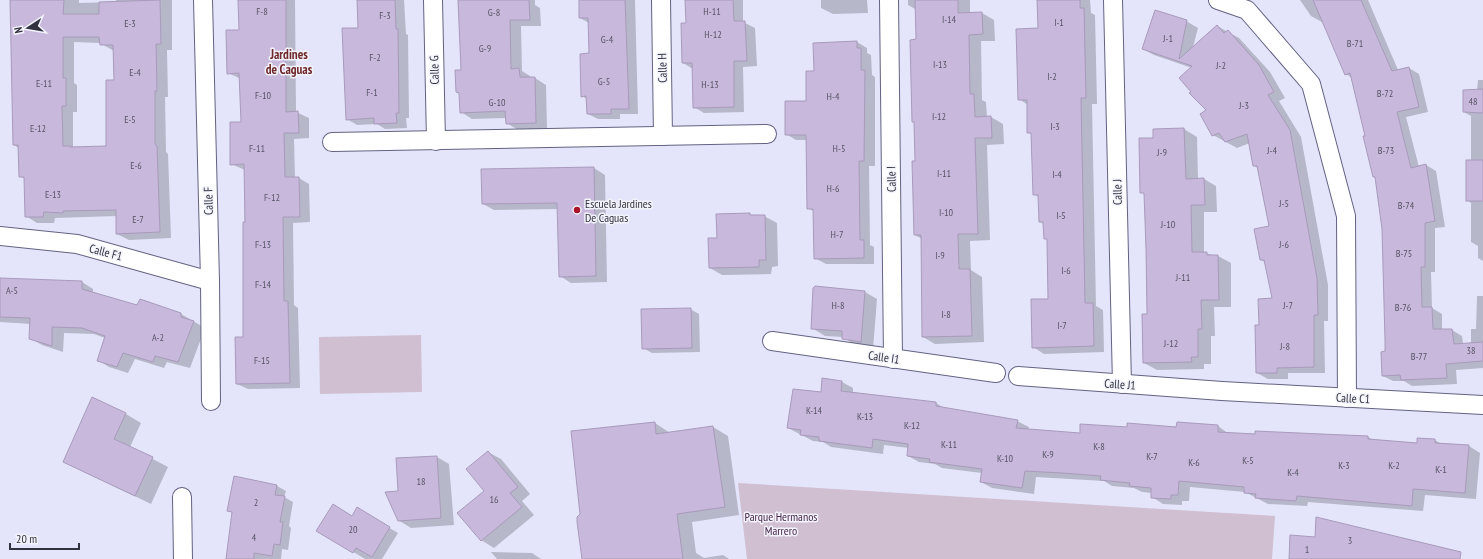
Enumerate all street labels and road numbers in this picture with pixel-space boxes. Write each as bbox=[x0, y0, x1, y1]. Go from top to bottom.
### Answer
street label: Calle H bbox=[654, 53, 670, 83]
street label: Calle G bbox=[426, 55, 442, 85]
street label: Calle I bbox=[883, 166, 899, 192]
street label: Calle J bbox=[1109, 179, 1125, 205]
street label: Calle F bbox=[200, 187, 216, 215]
street label: Calle F1 bbox=[88, 240, 124, 264]
street label: Calle I1 bbox=[867, 347, 901, 367]
street label: Calle J1 bbox=[1104, 375, 1136, 393]
street label: Calle C1 bbox=[1336, 390, 1370, 406]

